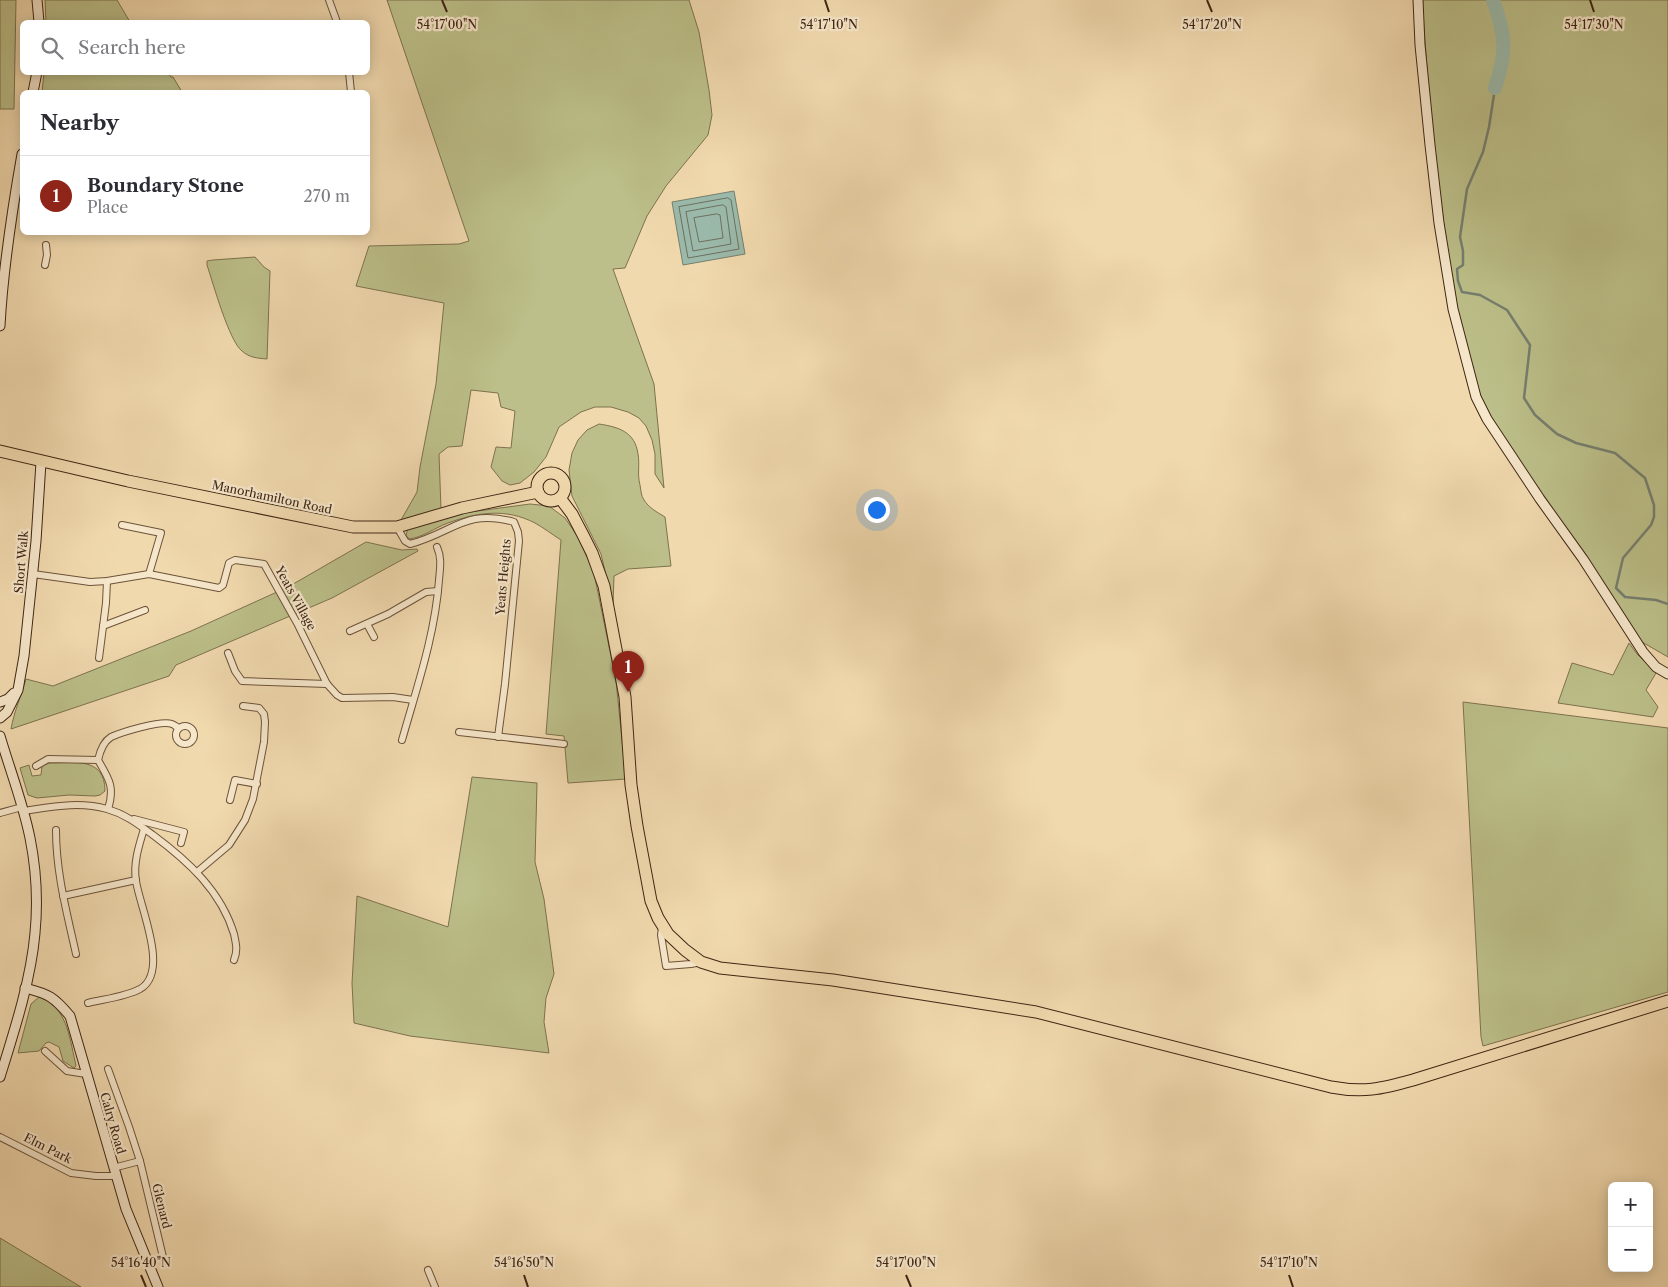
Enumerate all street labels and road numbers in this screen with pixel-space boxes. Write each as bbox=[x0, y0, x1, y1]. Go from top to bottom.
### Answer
street label: Manorhamilton Road bbox=[211, 477, 334, 517]
street label: Short Walk bbox=[11, 529, 31, 594]
street label: Yeats Heights bbox=[492, 538, 514, 617]
street label: Yeats Village bbox=[272, 562, 320, 633]
street label: Calry Road bbox=[97, 1090, 129, 1156]
street label: Elm Park bbox=[21, 1129, 76, 1167]
street label: Glenard bbox=[149, 1182, 175, 1231]

